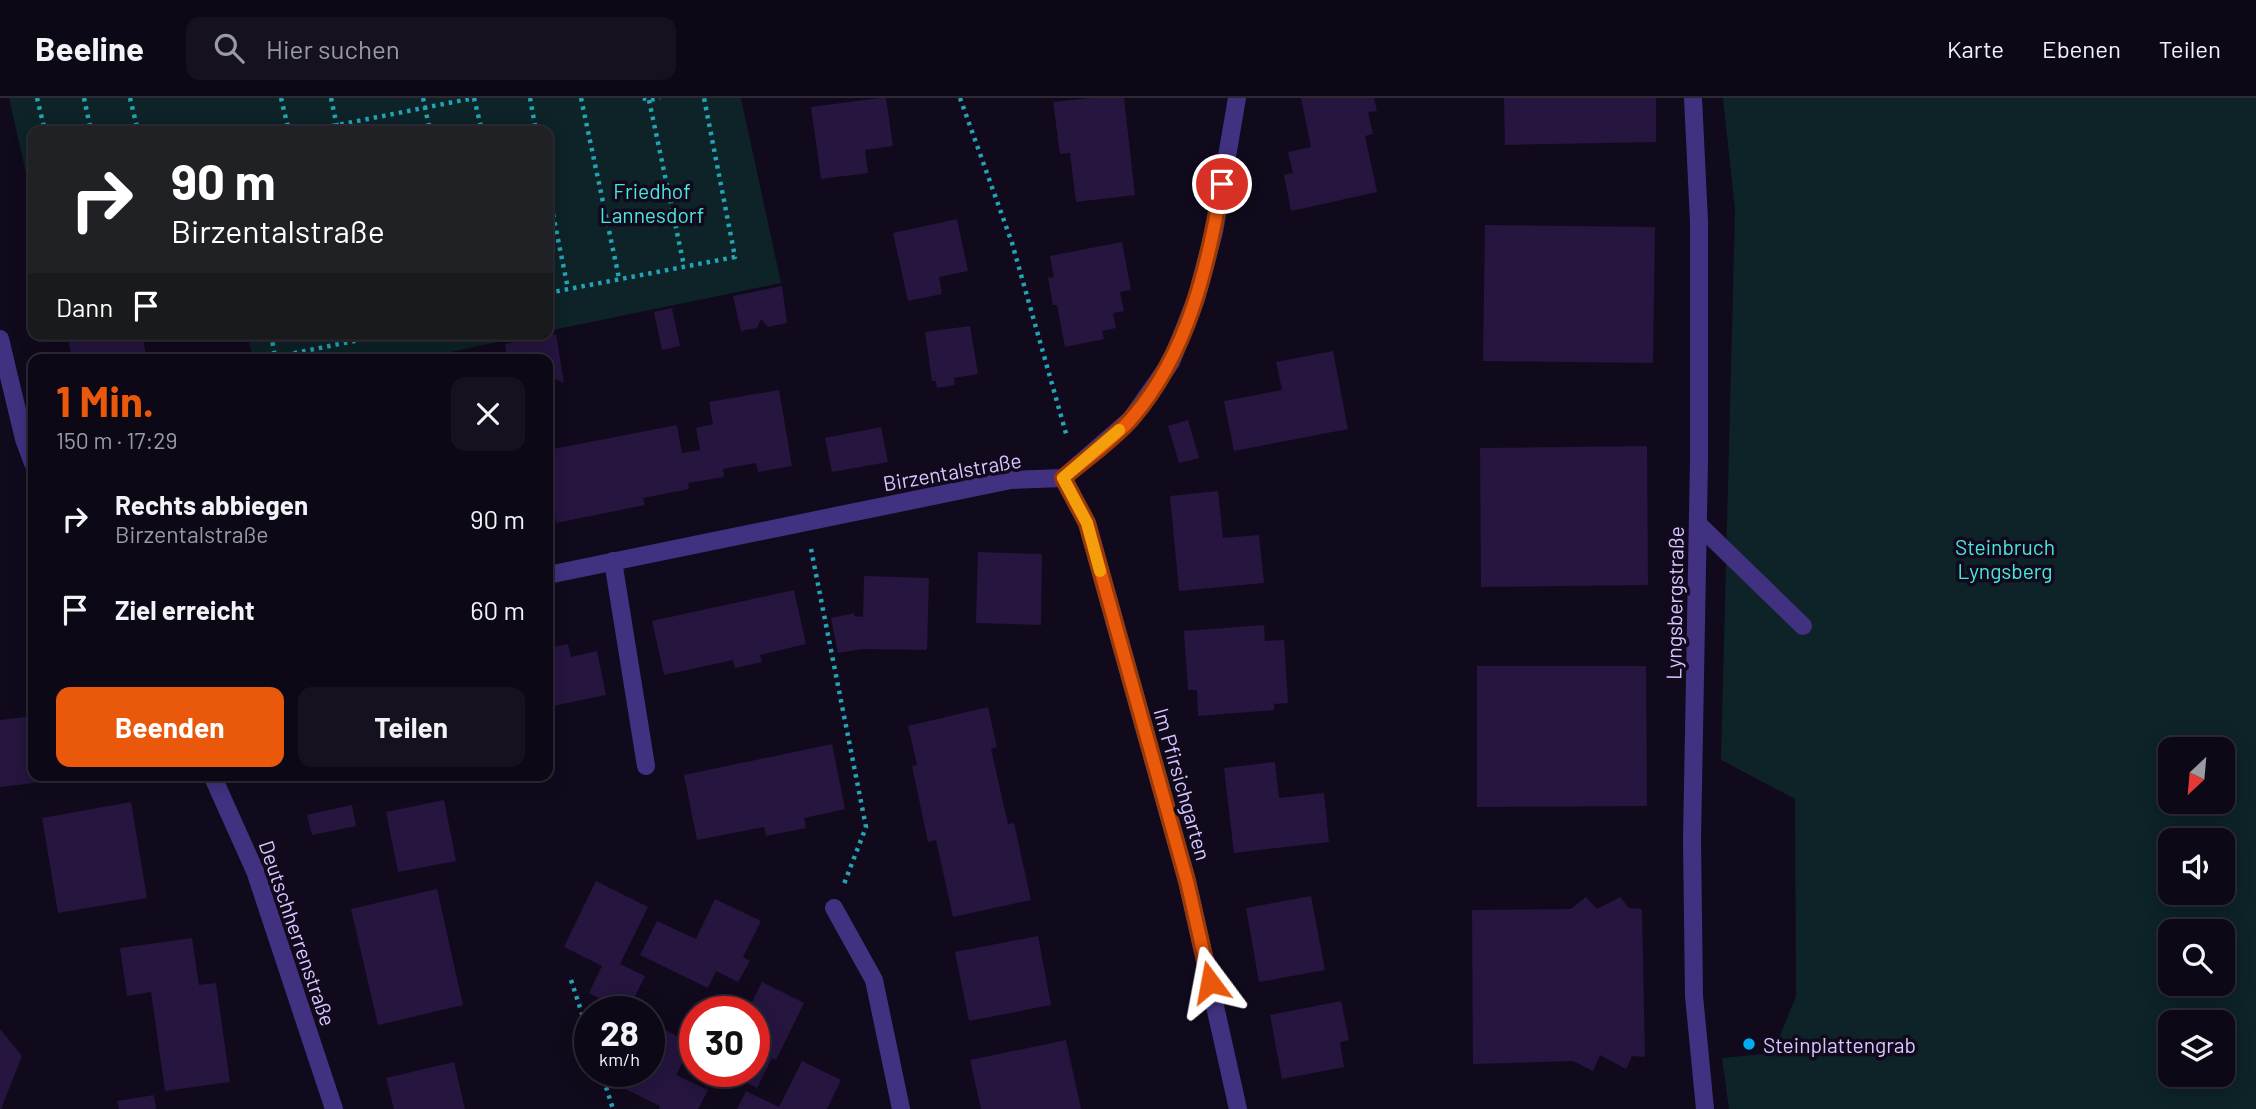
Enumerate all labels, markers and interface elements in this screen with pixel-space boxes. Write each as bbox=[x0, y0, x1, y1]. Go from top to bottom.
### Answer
search box bbox=[186, 17, 676, 80]
text: Beeline bbox=[35, 28, 144, 68]
icon: search bbox=[210, 29, 248, 67]
text: Hier suchen bbox=[266, 33, 400, 64]
text: Karte bbox=[1947, 34, 2004, 63]
text: Ebenen bbox=[2042, 34, 2121, 63]
text: Teilen bbox=[2159, 34, 2221, 63]
text: 90 m bbox=[171, 151, 276, 210]
icon: right bbox=[56, 154, 147, 245]
pin bbox=[1192, 154, 1252, 214]
icon: arrive bbox=[1203, 165, 1241, 203]
park label: Friedhof Lannesdorf bbox=[600, 178, 704, 227]
text: Birzentalstraße bbox=[171, 211, 385, 249]
icon: arrive bbox=[127, 287, 165, 325]
text: Dann bbox=[56, 291, 113, 322]
text: 1 Min. bbox=[56, 375, 154, 425]
button: close bbox=[451, 377, 525, 451]
text: 150 m · 17:29 bbox=[56, 426, 178, 454]
street label: Birzentalstraße bbox=[881, 447, 1023, 495]
text: Rechts abbiegen bbox=[115, 489, 308, 520]
icon: right bbox=[56, 500, 94, 538]
text: 90 m bbox=[470, 503, 525, 534]
text: Birzentalstraße bbox=[115, 520, 269, 548]
street label: Lyngsbergstraße bbox=[1660, 526, 1688, 680]
park label: Steinbruch Lyngsberg bbox=[1955, 534, 2055, 583]
icon: arrive bbox=[56, 591, 94, 629]
text: Ziel erreicht bbox=[115, 594, 255, 625]
text: 60 m bbox=[470, 594, 525, 625]
button: Beenden bbox=[56, 687, 284, 767]
button: Teilen bbox=[298, 687, 525, 767]
street label: Im Pfirsichgarten bbox=[1149, 705, 1217, 863]
north arrow bbox=[2158, 737, 2235, 814]
map controls bbox=[2158, 737, 2235, 1087]
button: sound bbox=[2158, 828, 2235, 905]
street label: Deutschherrenstraße bbox=[255, 837, 341, 1029]
button: search bbox=[2158, 919, 2235, 996]
position arrow bbox=[1173, 945, 1247, 1019]
speed limit sign: 30 bbox=[679, 996, 770, 1087]
button: layers bbox=[2158, 1010, 2235, 1087]
text: 28 bbox=[600, 1011, 639, 1053]
place label: Steinplattengrab bbox=[1763, 1032, 1916, 1057]
marker: Steinplattengrab bbox=[1741, 1036, 1757, 1052]
text: km/h bbox=[599, 1048, 640, 1070]

